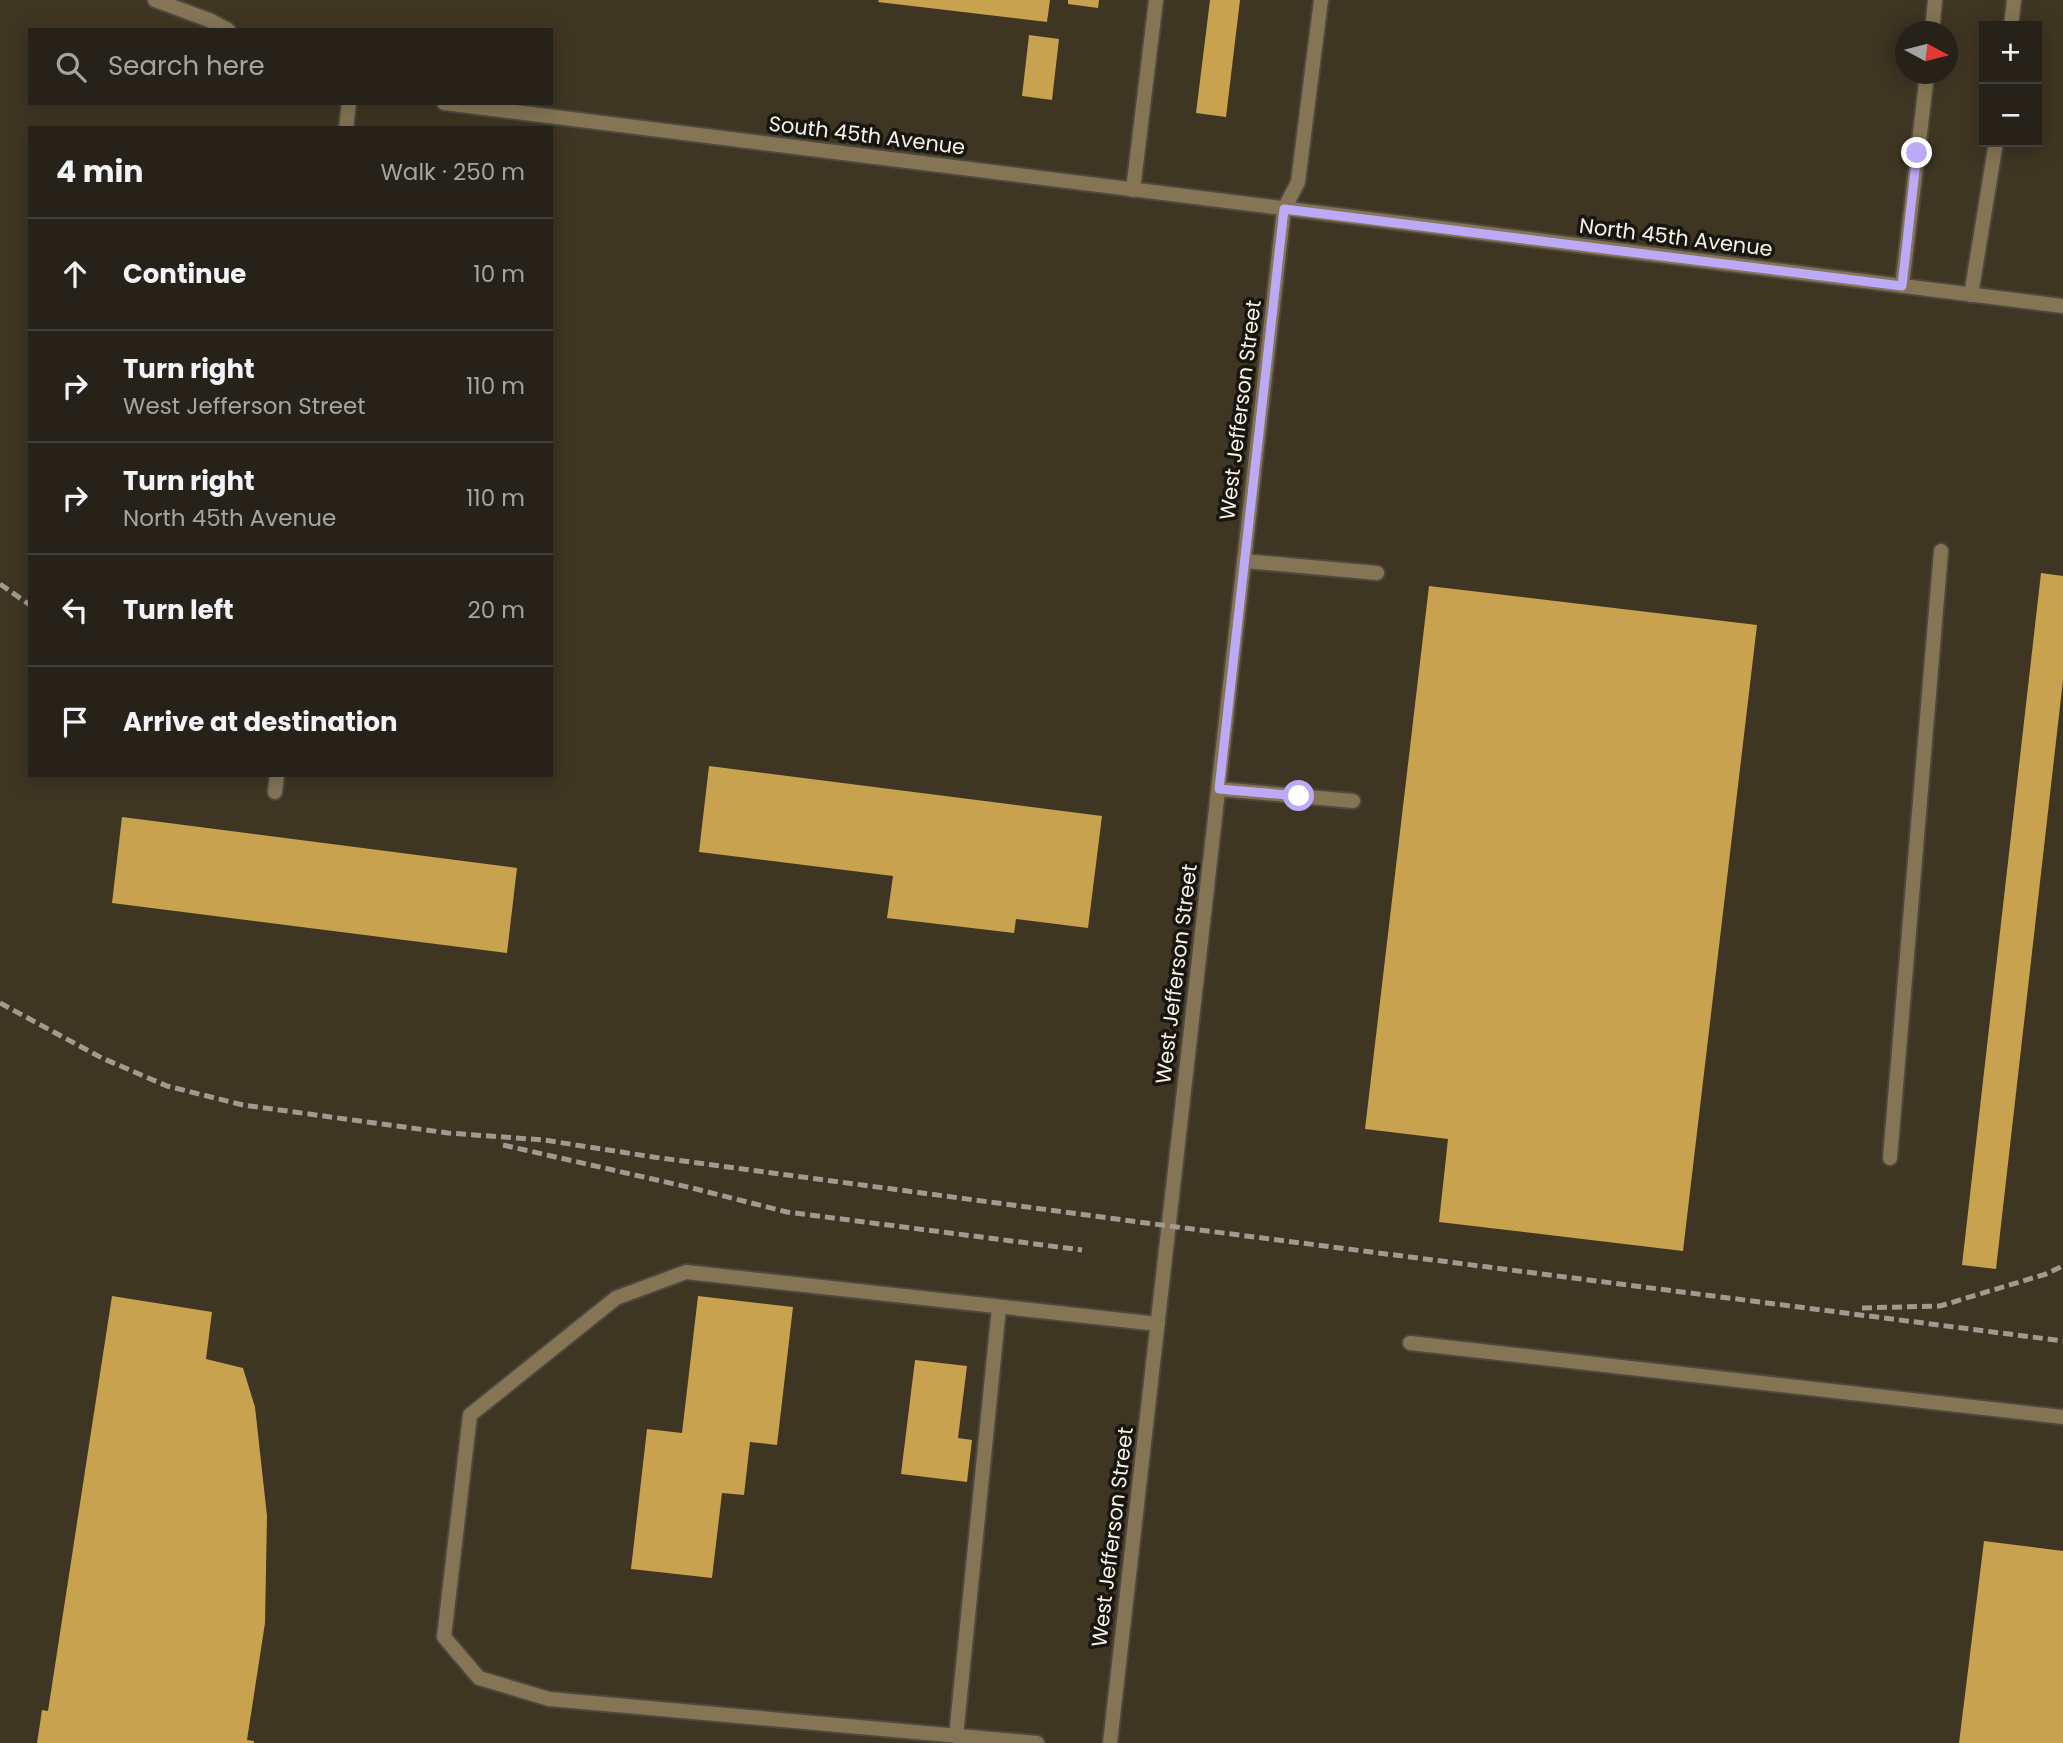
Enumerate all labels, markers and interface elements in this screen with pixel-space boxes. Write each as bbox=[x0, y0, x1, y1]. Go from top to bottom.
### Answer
north arrow bbox=[1895, 21, 1958, 84]
map controls bbox=[1979, 21, 2042, 147]
button: + bbox=[1979, 21, 2042, 84]
search box bbox=[28, 28, 553, 105]
icon: search bbox=[52, 48, 90, 86]
text: Search here bbox=[108, 48, 265, 84]
button: − bbox=[1979, 84, 2042, 147]
street label: South 45th Avenue bbox=[767, 109, 967, 161]
route end bbox=[1901, 137, 1932, 168]
text: 4 min bbox=[56, 150, 144, 193]
text: Walk · 250 m bbox=[380, 156, 525, 188]
street label: North 45th Avenue bbox=[1578, 211, 1774, 263]
icon: ahead bbox=[56, 255, 94, 293]
text: Continue bbox=[123, 256, 246, 292]
text: 10 m bbox=[473, 258, 525, 290]
street label: West Jefferson Street bbox=[1212, 298, 1268, 522]
text: Turn right bbox=[123, 351, 255, 387]
icon: right bbox=[56, 367, 94, 405]
text: 110 m bbox=[466, 370, 525, 402]
text: West Jefferson Street bbox=[123, 390, 366, 422]
text: Turn right bbox=[123, 463, 255, 499]
icon: right bbox=[56, 479, 94, 517]
text: 110 m bbox=[466, 482, 525, 514]
text: North 45th Avenue bbox=[123, 502, 336, 534]
icon: left bbox=[56, 591, 94, 629]
text: Turn left bbox=[123, 592, 234, 628]
text: 20 m bbox=[467, 594, 525, 626]
icon: arrive bbox=[56, 703, 94, 741]
text: Arrive at destination bbox=[123, 704, 398, 740]
route start bbox=[1283, 780, 1314, 811]
street label: West Jefferson Street bbox=[1148, 862, 1204, 1086]
street label: West Jefferson Street bbox=[1084, 1425, 1140, 1649]

